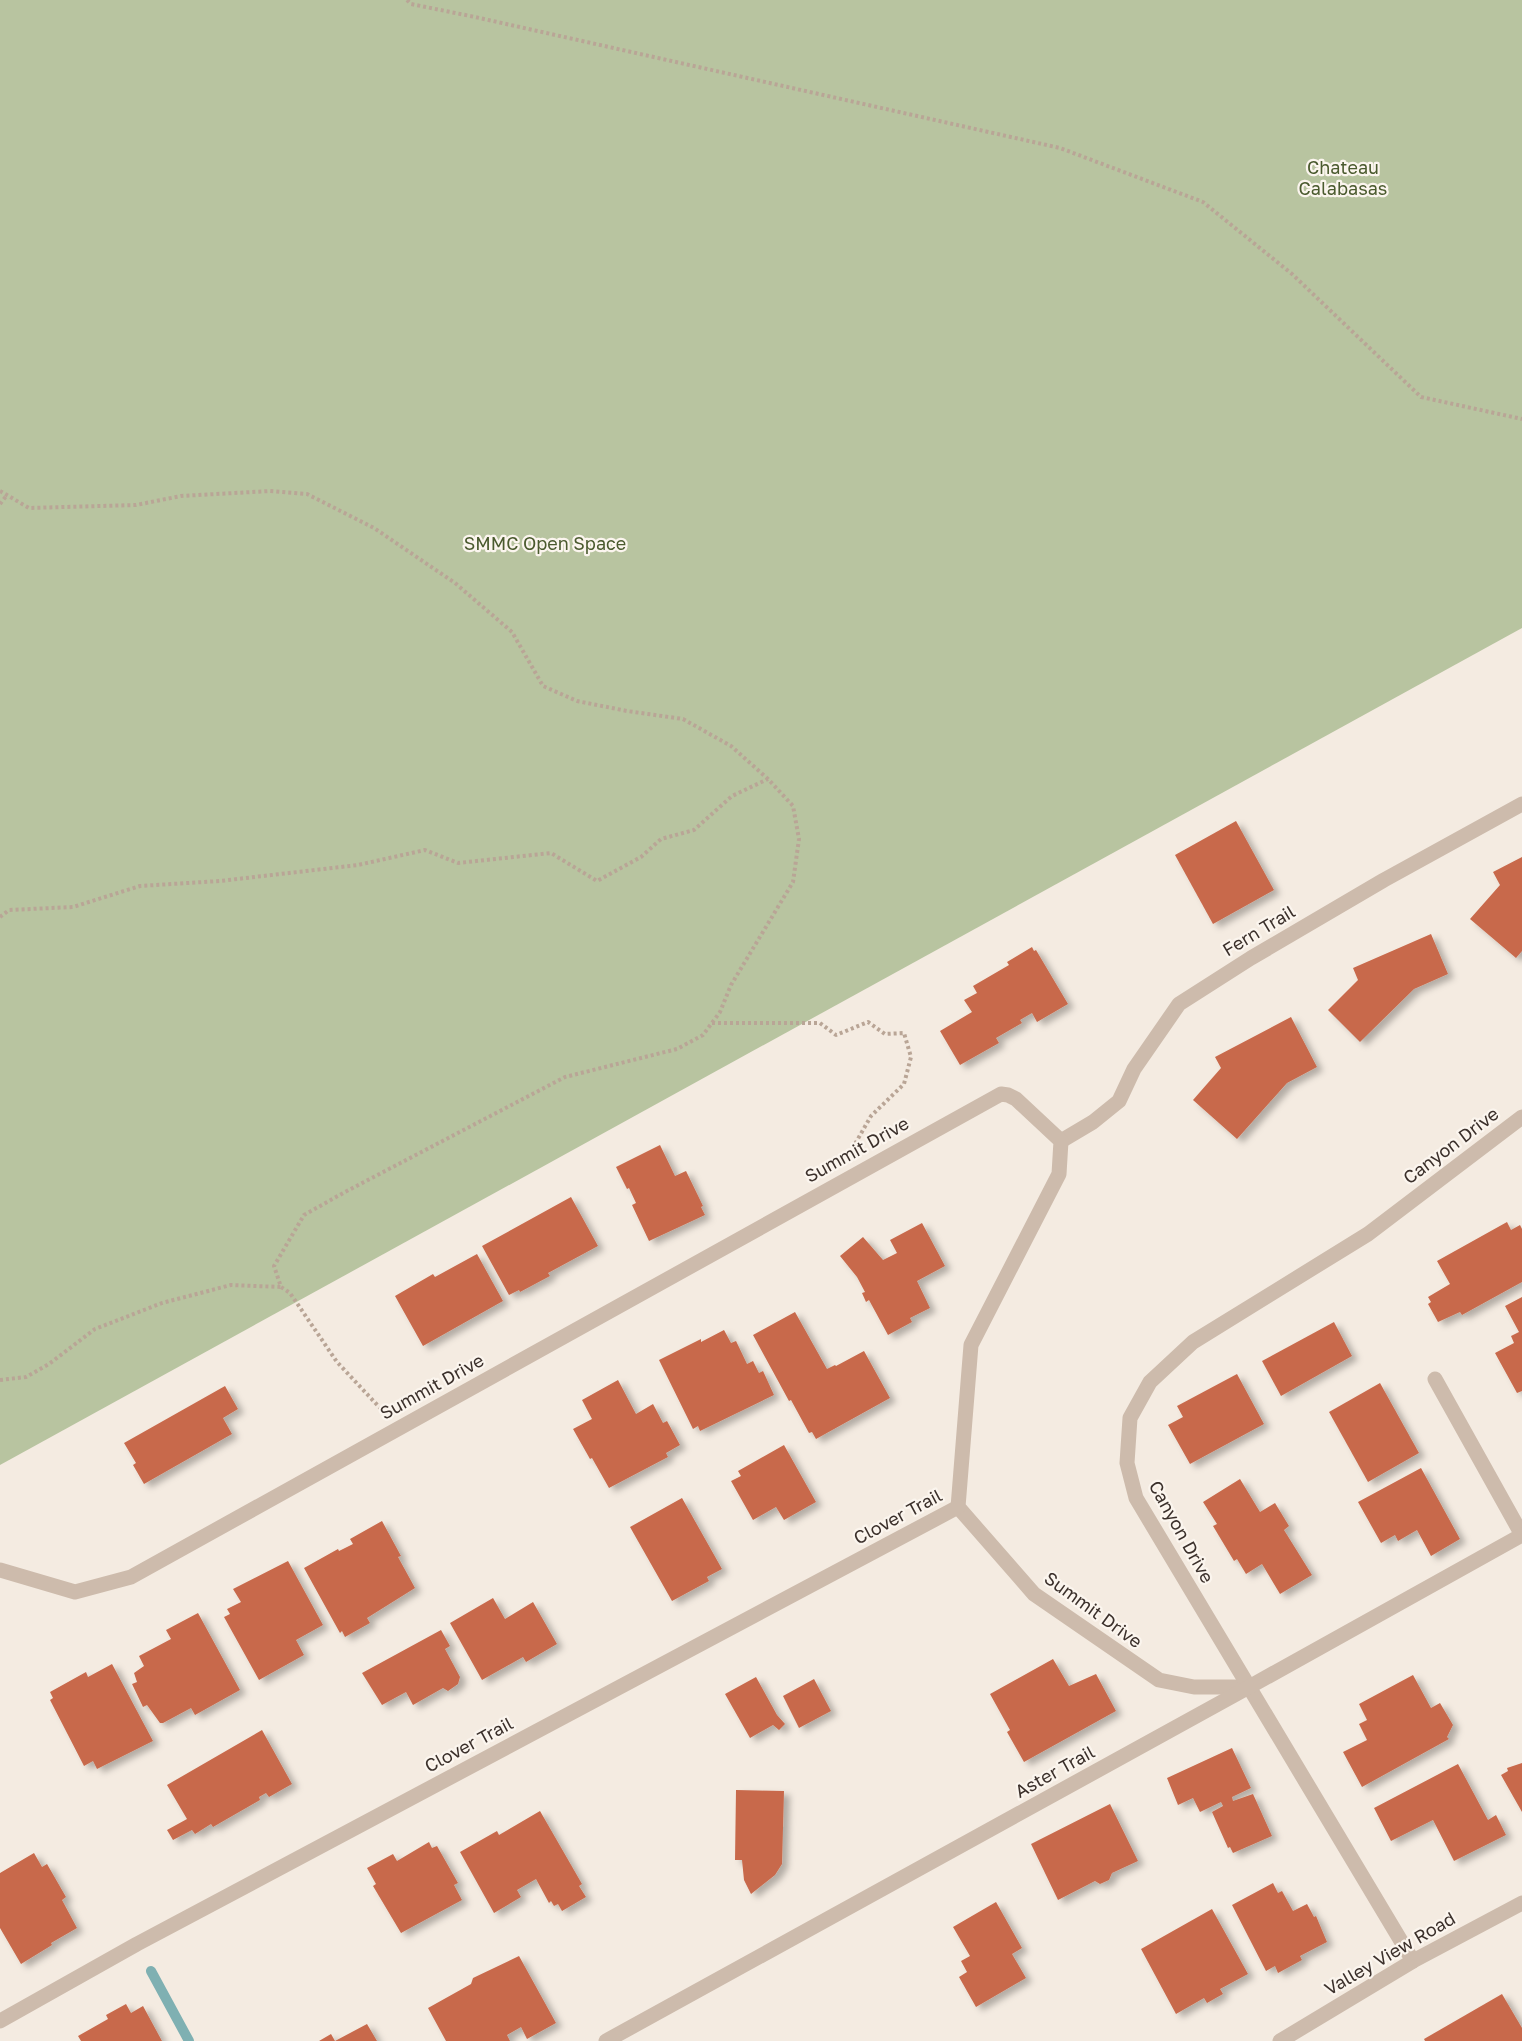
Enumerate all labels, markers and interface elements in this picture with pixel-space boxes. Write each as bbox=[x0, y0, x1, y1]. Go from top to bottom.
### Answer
park label: Chateau Calabasas bbox=[1299, 156, 1387, 199]
park label: SMMC Open Space bbox=[464, 532, 626, 554]
street label: Fern Trail bbox=[1218, 900, 1299, 960]
street label: Canyon Drive bbox=[1398, 1102, 1502, 1188]
street label: Summit Drive bbox=[801, 1112, 912, 1187]
street label: Summit Drive bbox=[376, 1349, 487, 1424]
street label: Canyon Drive bbox=[1145, 1476, 1219, 1587]
street label: Clover Trail bbox=[850, 1484, 946, 1549]
street label: Summit Drive bbox=[1040, 1566, 1147, 1652]
street label: Clover Trail bbox=[421, 1712, 517, 1777]
street label: Aster Trail bbox=[1011, 1740, 1098, 1802]
street label: Valley View Road bbox=[1320, 1907, 1459, 2000]

